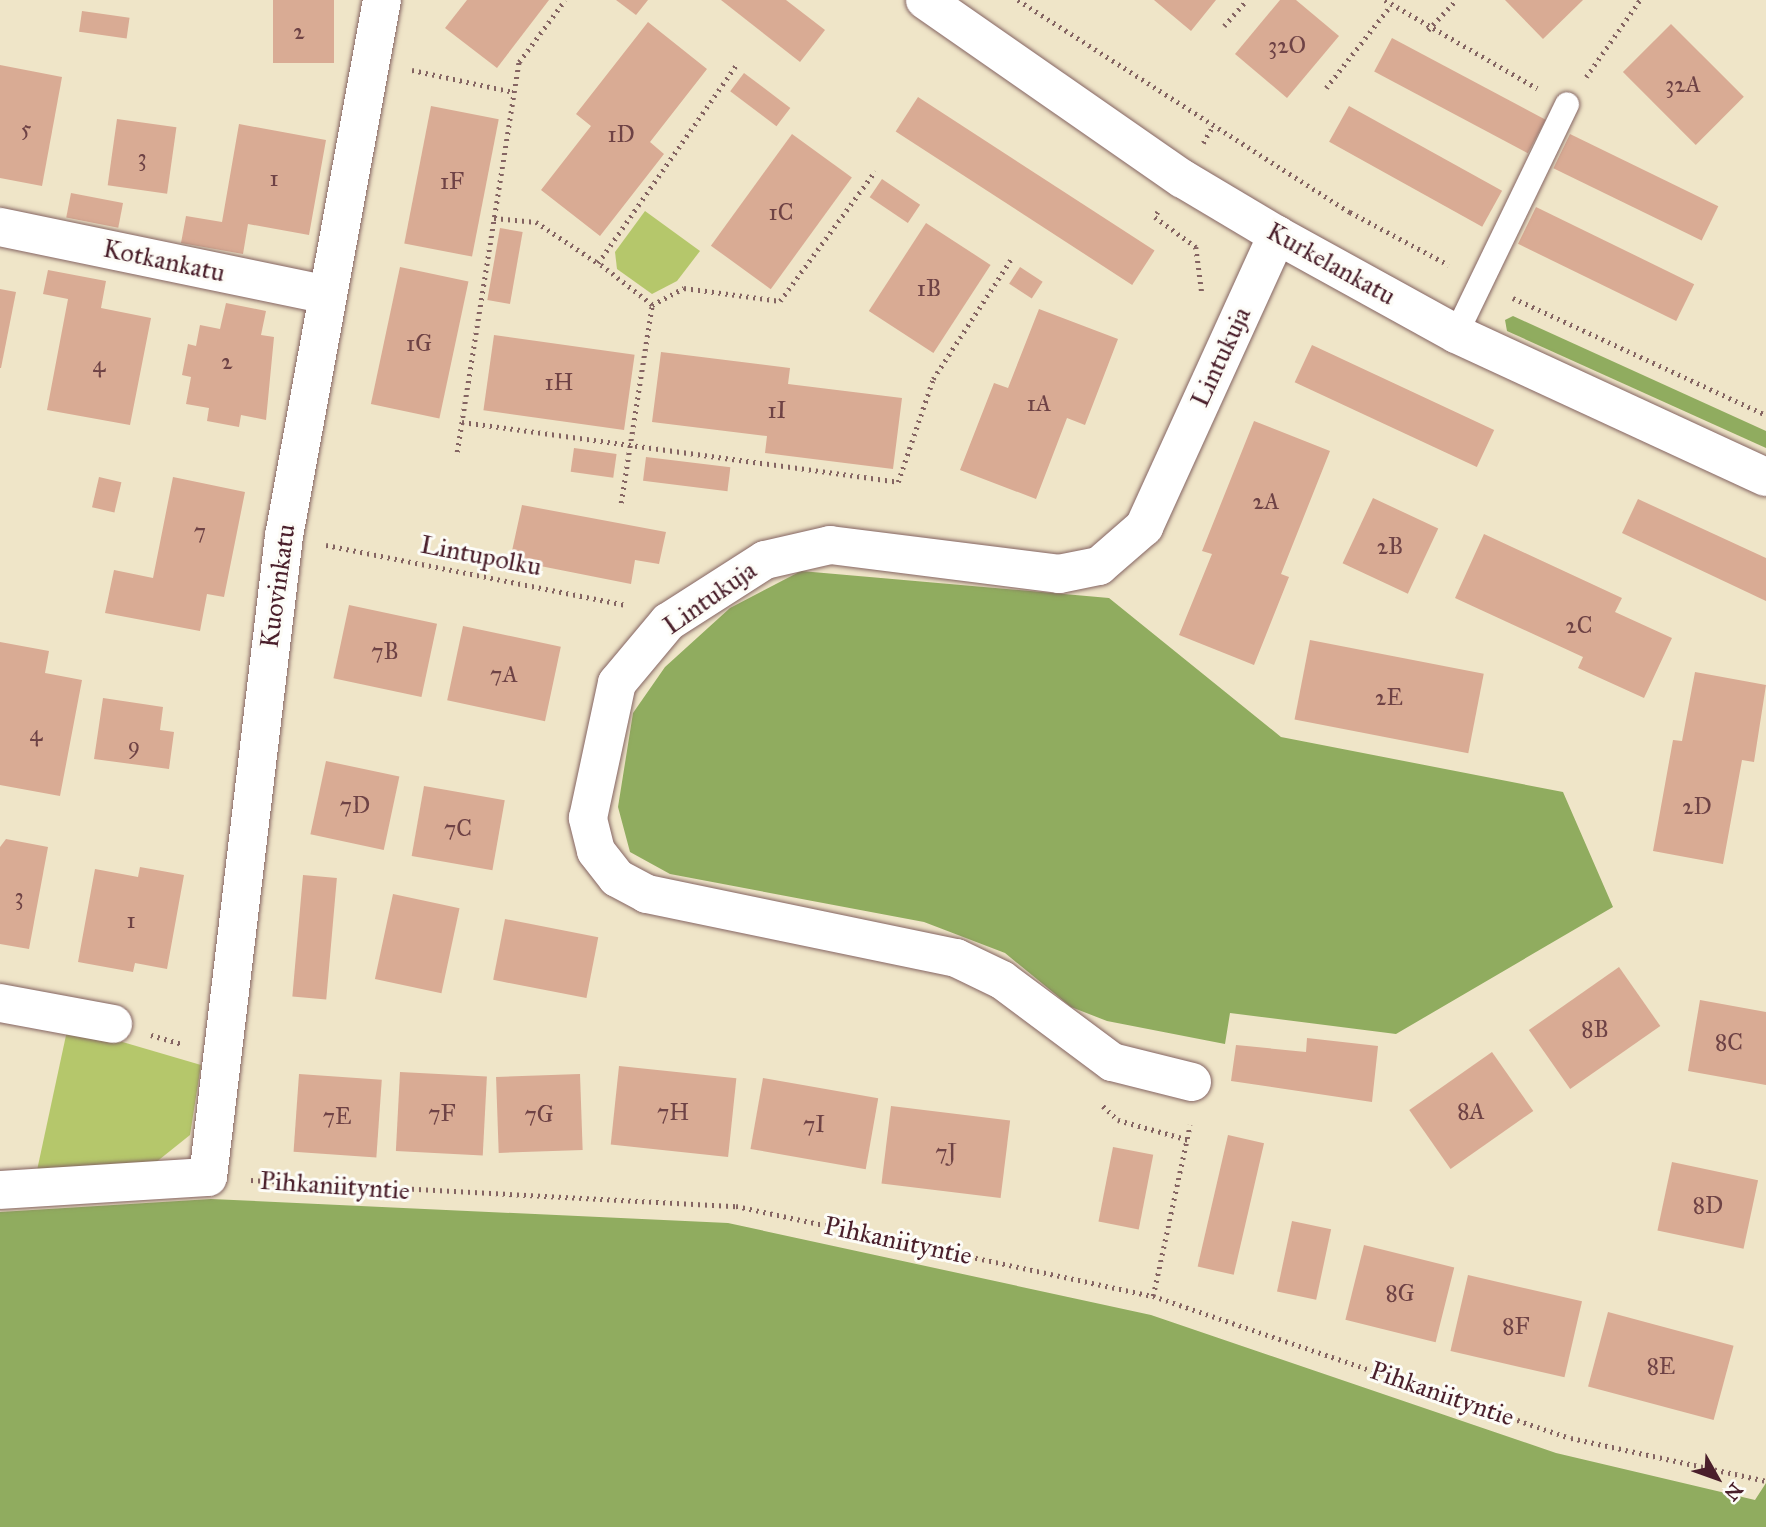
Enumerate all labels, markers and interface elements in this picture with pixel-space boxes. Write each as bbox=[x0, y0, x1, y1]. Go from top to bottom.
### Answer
house number: 2 bbox=[293, 17, 305, 45]
house number: 32O bbox=[1268, 31, 1306, 59]
house number: 32A bbox=[1665, 70, 1701, 98]
house number: 5 bbox=[21, 114, 31, 142]
house number: 1D bbox=[607, 120, 635, 148]
house number: 3 bbox=[137, 143, 147, 171]
house number: 1 bbox=[269, 164, 279, 192]
house number: 1F bbox=[440, 167, 464, 195]
house number: 1C bbox=[769, 198, 793, 226]
street label: Kurkelankatu bbox=[1261, 216, 1401, 312]
street label: Kotkankatu bbox=[100, 233, 228, 289]
house number: 1B bbox=[917, 274, 941, 302]
street label: Lintukuja bbox=[1184, 302, 1258, 412]
house number: 1G bbox=[406, 329, 432, 357]
house number: 2 bbox=[221, 347, 233, 375]
house number: 4 bbox=[93, 350, 105, 378]
house number: 1H bbox=[545, 368, 573, 396]
house number: 1A bbox=[1027, 389, 1051, 417]
house number: 1I bbox=[768, 396, 786, 424]
house number: 2A bbox=[1253, 487, 1279, 515]
house number: 7 bbox=[194, 517, 206, 545]
street label: Kuovinkatu bbox=[254, 522, 302, 650]
street label: Lintupolku bbox=[418, 529, 544, 583]
house number: 2B bbox=[1377, 532, 1403, 560]
street label: Lintukuja bbox=[657, 555, 763, 641]
house number: 2C bbox=[1565, 611, 1593, 639]
house number: 7B bbox=[371, 637, 399, 665]
house number: 7A bbox=[490, 660, 518, 688]
house number: 2E bbox=[1375, 683, 1403, 711]
house number: 4 bbox=[30, 719, 42, 747]
house number: 9 bbox=[128, 731, 140, 759]
house number: 7D bbox=[340, 791, 370, 819]
house number: 2D bbox=[1682, 792, 1712, 820]
house number: 7C bbox=[444, 814, 472, 842]
house number: 3 bbox=[14, 882, 24, 910]
house number: 1 bbox=[126, 906, 136, 934]
house number: 8B bbox=[1581, 1015, 1609, 1043]
house number: 8C bbox=[1715, 1028, 1743, 1056]
house number: 8A bbox=[1457, 1097, 1485, 1125]
house number: 7H bbox=[657, 1098, 689, 1126]
house number: 7F bbox=[428, 1099, 456, 1127]
house number: 7G bbox=[524, 1100, 554, 1128]
house number: 7E bbox=[323, 1102, 351, 1130]
house number: 7I bbox=[803, 1110, 825, 1138]
house number: 7J bbox=[935, 1138, 957, 1166]
street label: Pihkaniityntie bbox=[259, 1165, 411, 1207]
house number: 8D bbox=[1693, 1191, 1723, 1219]
street label: Pihkaniityntie bbox=[821, 1210, 975, 1272]
house number: 8G bbox=[1385, 1279, 1415, 1307]
house number: 8F bbox=[1502, 1312, 1530, 1340]
house number: 8E bbox=[1647, 1352, 1675, 1380]
street label: Pihkaniityntie bbox=[1366, 1355, 1518, 1433]
north arrow bbox=[1682, 1443, 1752, 1513]
text: N bbox=[1719, 1478, 1747, 1505]

